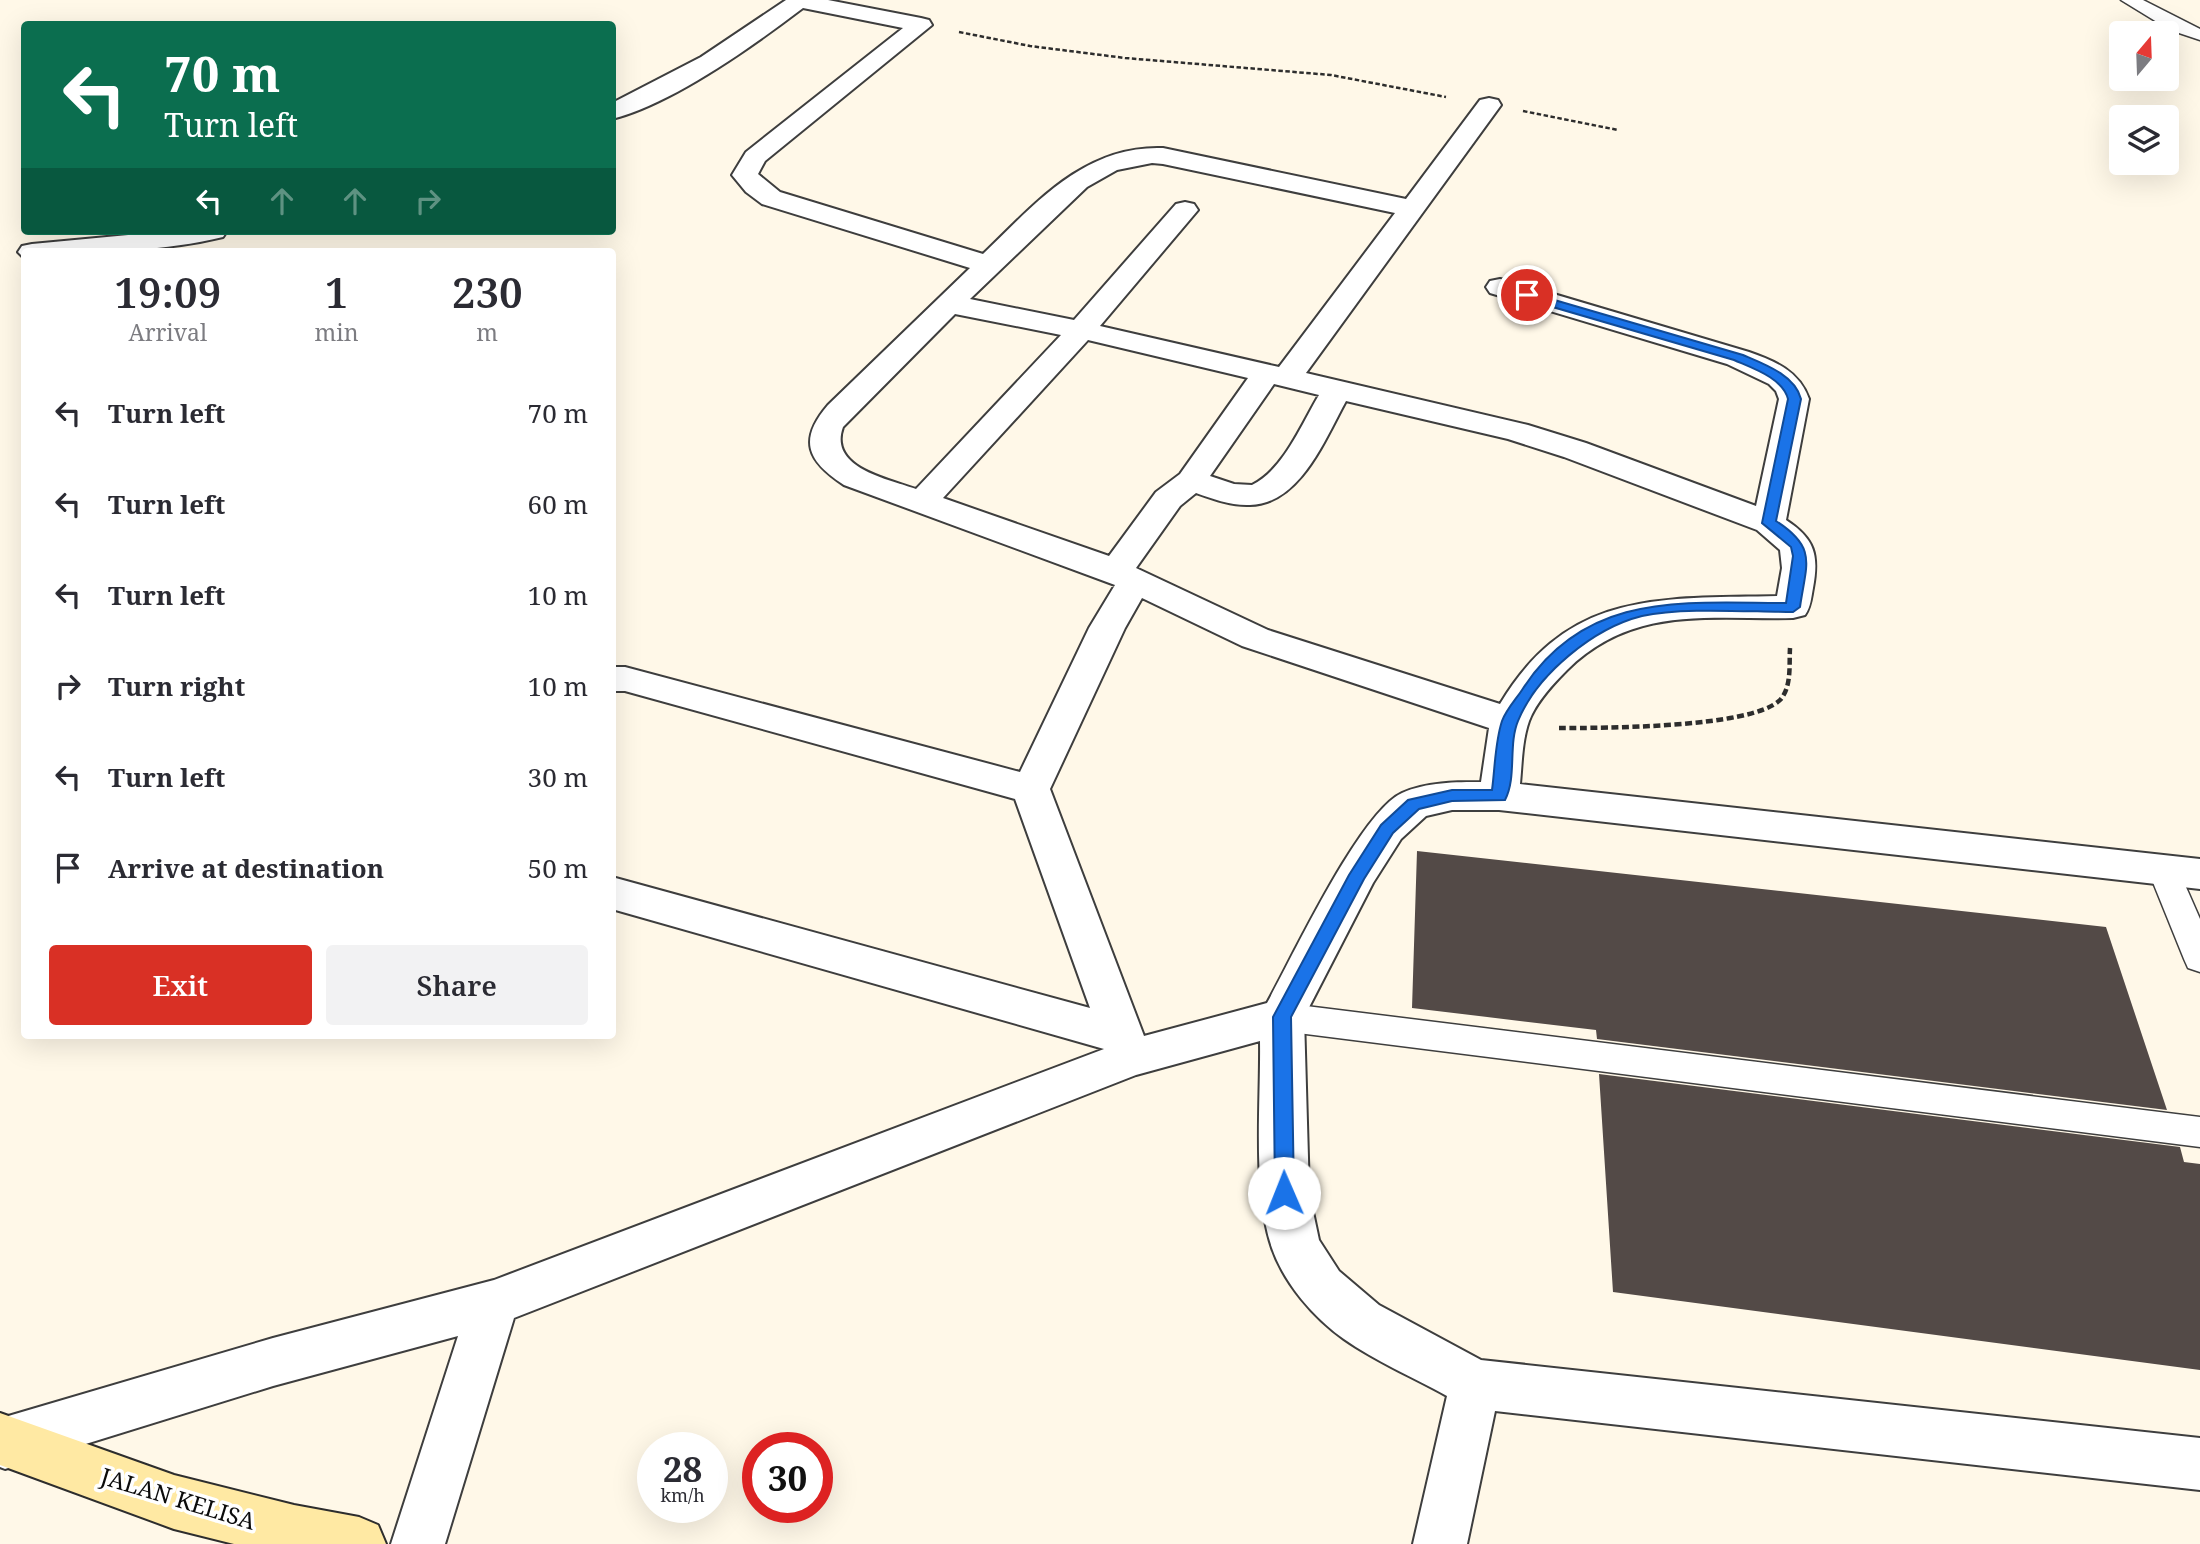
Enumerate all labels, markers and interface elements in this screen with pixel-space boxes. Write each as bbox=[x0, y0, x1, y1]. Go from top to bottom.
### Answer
north arrow bbox=[2109, 21, 2179, 91]
map controls bbox=[2109, 21, 2179, 175]
text: 70 m bbox=[164, 40, 280, 106]
icon: left bbox=[49, 49, 140, 140]
text: Turn left bbox=[164, 103, 298, 146]
button: layers bbox=[2109, 105, 2179, 175]
icon: left bbox=[190, 182, 228, 220]
icon: ahead bbox=[263, 182, 301, 220]
icon: ahead bbox=[336, 182, 374, 220]
icon: right bbox=[409, 182, 447, 220]
text: 19:09 bbox=[114, 263, 221, 320]
text: 1 bbox=[325, 263, 348, 320]
text: 230 bbox=[452, 263, 523, 320]
pin bbox=[1497, 265, 1557, 325]
icon: arrive bbox=[1508, 276, 1546, 314]
text: Arrival bbox=[128, 316, 207, 348]
text: min bbox=[315, 316, 359, 348]
text: m bbox=[476, 316, 498, 348]
icon: left bbox=[49, 394, 87, 432]
text: Turn left bbox=[108, 395, 225, 431]
text: 70 m bbox=[528, 395, 588, 431]
icon: left bbox=[49, 485, 87, 523]
text: Turn left bbox=[108, 486, 225, 522]
text: 60 m bbox=[528, 486, 588, 522]
icon: left bbox=[49, 576, 87, 614]
text: Turn left bbox=[108, 577, 225, 613]
text: 10 m bbox=[528, 577, 588, 613]
icon: right bbox=[49, 667, 87, 705]
text: Turn right bbox=[108, 668, 245, 704]
text: 10 m bbox=[528, 668, 588, 704]
icon: left bbox=[49, 758, 87, 796]
text: Turn left bbox=[108, 759, 225, 795]
text: 30 m bbox=[528, 759, 588, 795]
icon: arrive bbox=[49, 849, 87, 887]
text: Arrive at destination bbox=[108, 850, 384, 886]
text: 50 m bbox=[528, 850, 588, 886]
button: Exit bbox=[49, 945, 312, 1025]
button: Share bbox=[326, 945, 588, 1025]
position arrow bbox=[1247, 1156, 1321, 1230]
speed limit sign: 30 bbox=[742, 1432, 833, 1523]
text: 28 bbox=[663, 1445, 702, 1492]
street label: JALAN KELISA bbox=[96, 1459, 260, 1537]
text: km/h bbox=[660, 1483, 705, 1507]

